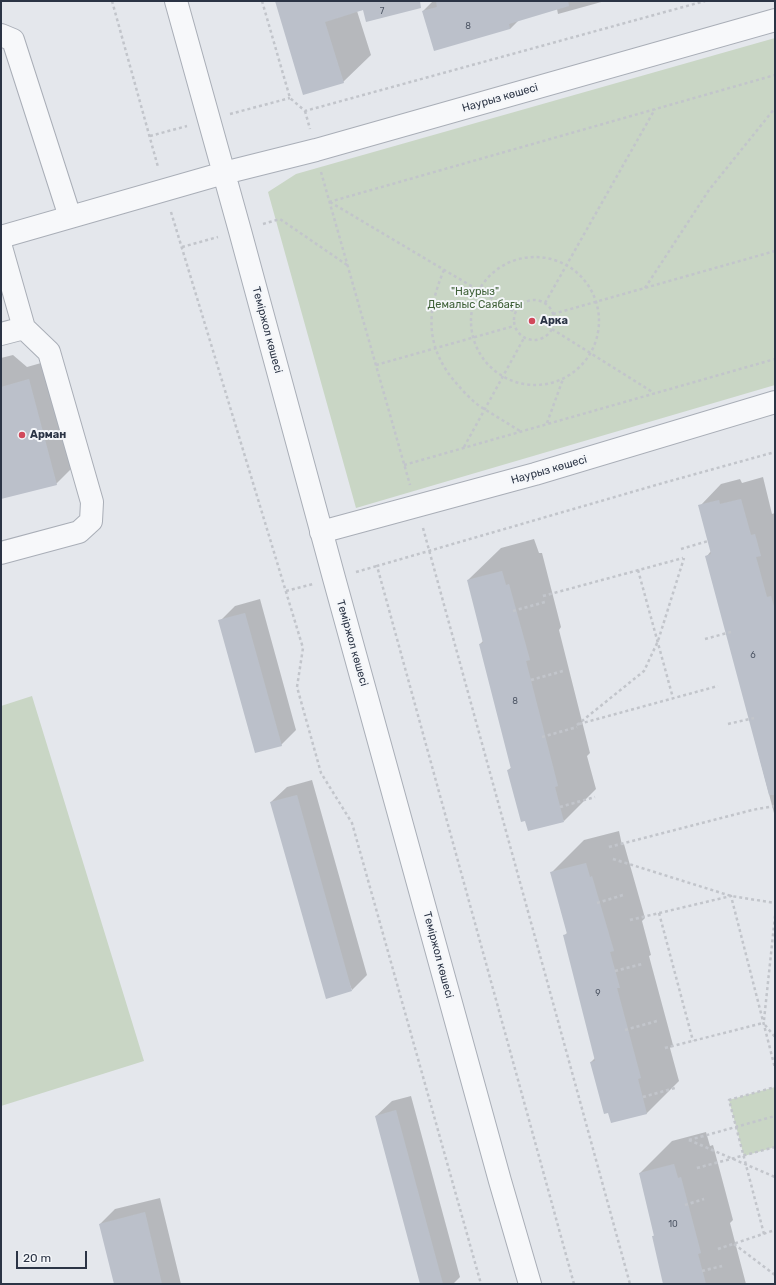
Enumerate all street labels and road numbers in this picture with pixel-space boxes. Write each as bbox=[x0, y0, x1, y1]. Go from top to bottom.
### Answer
street label: Наурыз көшесі bbox=[461, 81, 539, 115]
street label: Теміржол көшесі bbox=[249, 285, 285, 375]
street label: Наурыз көшесі bbox=[510, 453, 588, 487]
street label: Теміржол көшесі bbox=[333, 598, 371, 688]
street label: Теміржол көшесі bbox=[420, 910, 456, 1000]

